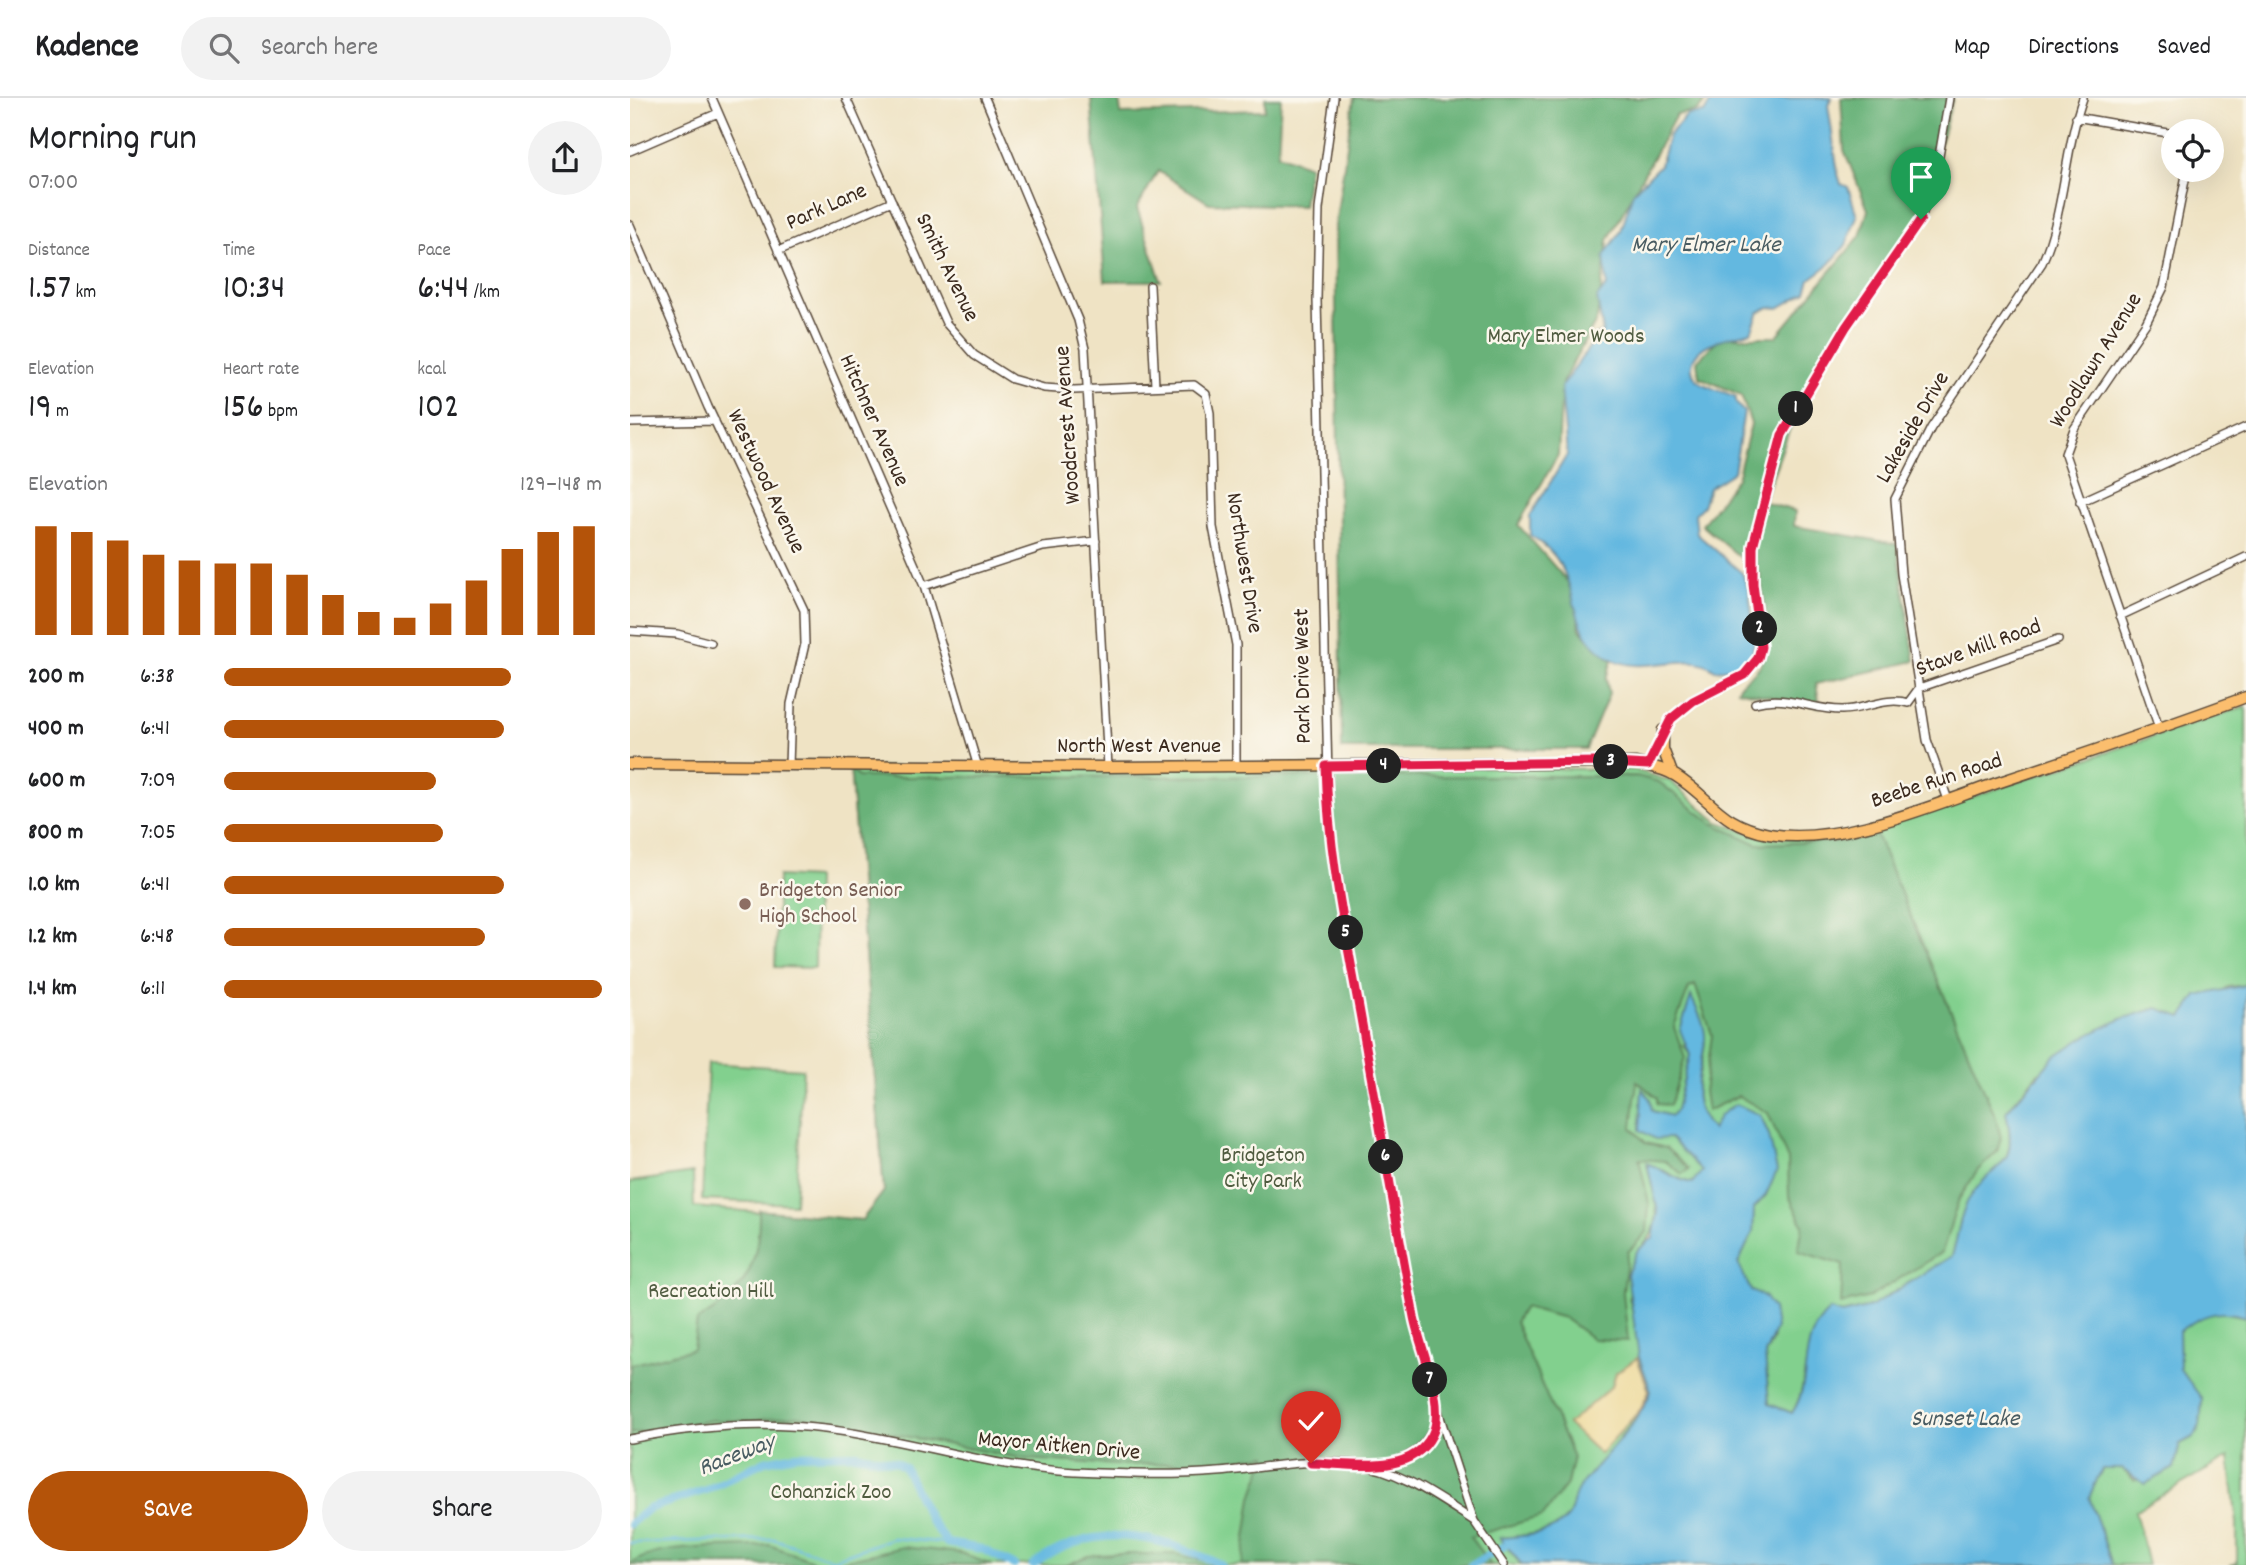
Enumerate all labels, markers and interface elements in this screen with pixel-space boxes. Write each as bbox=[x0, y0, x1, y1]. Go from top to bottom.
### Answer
search box bbox=[181, 17, 671, 80]
text: Kadence bbox=[35, 25, 139, 72]
icon: search bbox=[205, 29, 243, 67]
text: Search here bbox=[261, 30, 378, 67]
text: Map bbox=[1954, 31, 1990, 65]
text: Directions bbox=[2028, 31, 2119, 65]
text: Saved bbox=[2157, 31, 2211, 65]
text: Morning run bbox=[28, 113, 197, 168]
map controls bbox=[2161, 119, 2224, 182]
button: locate bbox=[2161, 119, 2224, 182]
button: share bbox=[528, 121, 602, 195]
pin bbox=[1891, 147, 1951, 219]
icon: arrive bbox=[1902, 158, 1940, 196]
text: 07:00 bbox=[28, 167, 78, 200]
street label: Park Lane bbox=[781, 176, 873, 240]
street label: Smith Avenue bbox=[905, 208, 987, 328]
water label: Mary Elmer Lake bbox=[1632, 229, 1782, 263]
text: Distance bbox=[28, 238, 90, 265]
text: Time bbox=[223, 238, 255, 265]
text: Pace bbox=[417, 238, 451, 265]
text: 1.57 bbox=[28, 265, 71, 315]
text: 10:34 bbox=[223, 265, 285, 315]
text: 6:44 bbox=[417, 265, 469, 315]
text: km bbox=[71, 280, 96, 307]
text: /km bbox=[469, 280, 500, 307]
street label: Woodlawn Avenue bbox=[2042, 287, 2152, 435]
park label: Mary Elmer Woods bbox=[1487, 321, 1645, 354]
street label: Woodcrest Avenue bbox=[1047, 345, 1091, 505]
street label: Hitchner Avenue bbox=[829, 350, 917, 492]
text: Elevation bbox=[28, 357, 94, 384]
text: Heart rate bbox=[223, 357, 299, 384]
text: kcal bbox=[417, 357, 446, 384]
street label: Lakeside Drive bbox=[1869, 366, 1959, 490]
text: 19 bbox=[28, 384, 52, 434]
text: 156 bbox=[223, 384, 264, 434]
text: 102 bbox=[417, 384, 459, 434]
pin: 1 bbox=[1778, 392, 1814, 426]
text: 1 bbox=[1793, 395, 1798, 422]
text: m bbox=[52, 399, 69, 426]
text: bpm bbox=[264, 399, 298, 426]
street label: Westwood Avenue bbox=[717, 404, 813, 560]
text: Elevation bbox=[28, 469, 108, 502]
text: 129–148 m bbox=[520, 469, 602, 502]
street label: Northwest Drive bbox=[1216, 490, 1270, 636]
street label: Park Drive West bbox=[1286, 608, 1322, 744]
street label: Stave Mill Road bbox=[1912, 611, 2046, 687]
pin: 2 bbox=[1742, 612, 1778, 646]
text: 2 bbox=[1755, 615, 1764, 642]
text: 200 m bbox=[28, 661, 84, 694]
text: 6:38 bbox=[140, 661, 175, 694]
text: 400 m bbox=[28, 713, 84, 746]
text: 6:41 bbox=[140, 713, 170, 746]
street label: North West Avenue bbox=[1057, 731, 1221, 764]
pin: 3 bbox=[1594, 744, 1628, 780]
street label: Beebe Run Road bbox=[1867, 745, 2007, 819]
pin: 4 bbox=[1366, 748, 1402, 784]
text: 3 bbox=[1606, 748, 1615, 775]
text: 4 bbox=[1380, 752, 1387, 779]
text: 600 m bbox=[28, 765, 85, 798]
text: 7:09 bbox=[140, 765, 176, 798]
text: 800 m bbox=[28, 817, 83, 850]
text: 7:05 bbox=[140, 817, 176, 850]
text: 1.0 km bbox=[28, 869, 80, 902]
text: 6:41 bbox=[140, 869, 170, 902]
place label: Bridgeton Senior High School bbox=[759, 875, 903, 934]
marker: Bridgeton Senior High School bbox=[737, 896, 753, 912]
pin: 5 bbox=[1328, 916, 1364, 950]
text: 5 bbox=[1341, 919, 1350, 946]
text: 1.2 km bbox=[28, 921, 77, 954]
text: 6:48 bbox=[140, 921, 174, 954]
text: 1.4 km bbox=[28, 973, 77, 1006]
text: 6:11 bbox=[140, 973, 165, 1006]
park label: Bridgeton City Park bbox=[1221, 1140, 1305, 1199]
pin: 6 bbox=[1368, 1140, 1404, 1174]
text: 6 bbox=[1381, 1143, 1390, 1170]
park label: Recreation Hill bbox=[648, 1276, 774, 1309]
pin: 7 bbox=[1412, 1362, 1448, 1398]
text: 7 bbox=[1426, 1366, 1433, 1393]
pin bbox=[1281, 1391, 1341, 1463]
icon: check bbox=[1292, 1402, 1330, 1440]
water label: Sunset Lake bbox=[1911, 1403, 2021, 1437]
street label: Mayor Aitken Drive bbox=[977, 1423, 1141, 1471]
water label: Raceway bbox=[694, 1425, 783, 1486]
button: Save bbox=[28, 1471, 308, 1551]
button: Share bbox=[322, 1471, 602, 1551]
park label: Cohanzick Zoo bbox=[770, 1477, 892, 1510]

